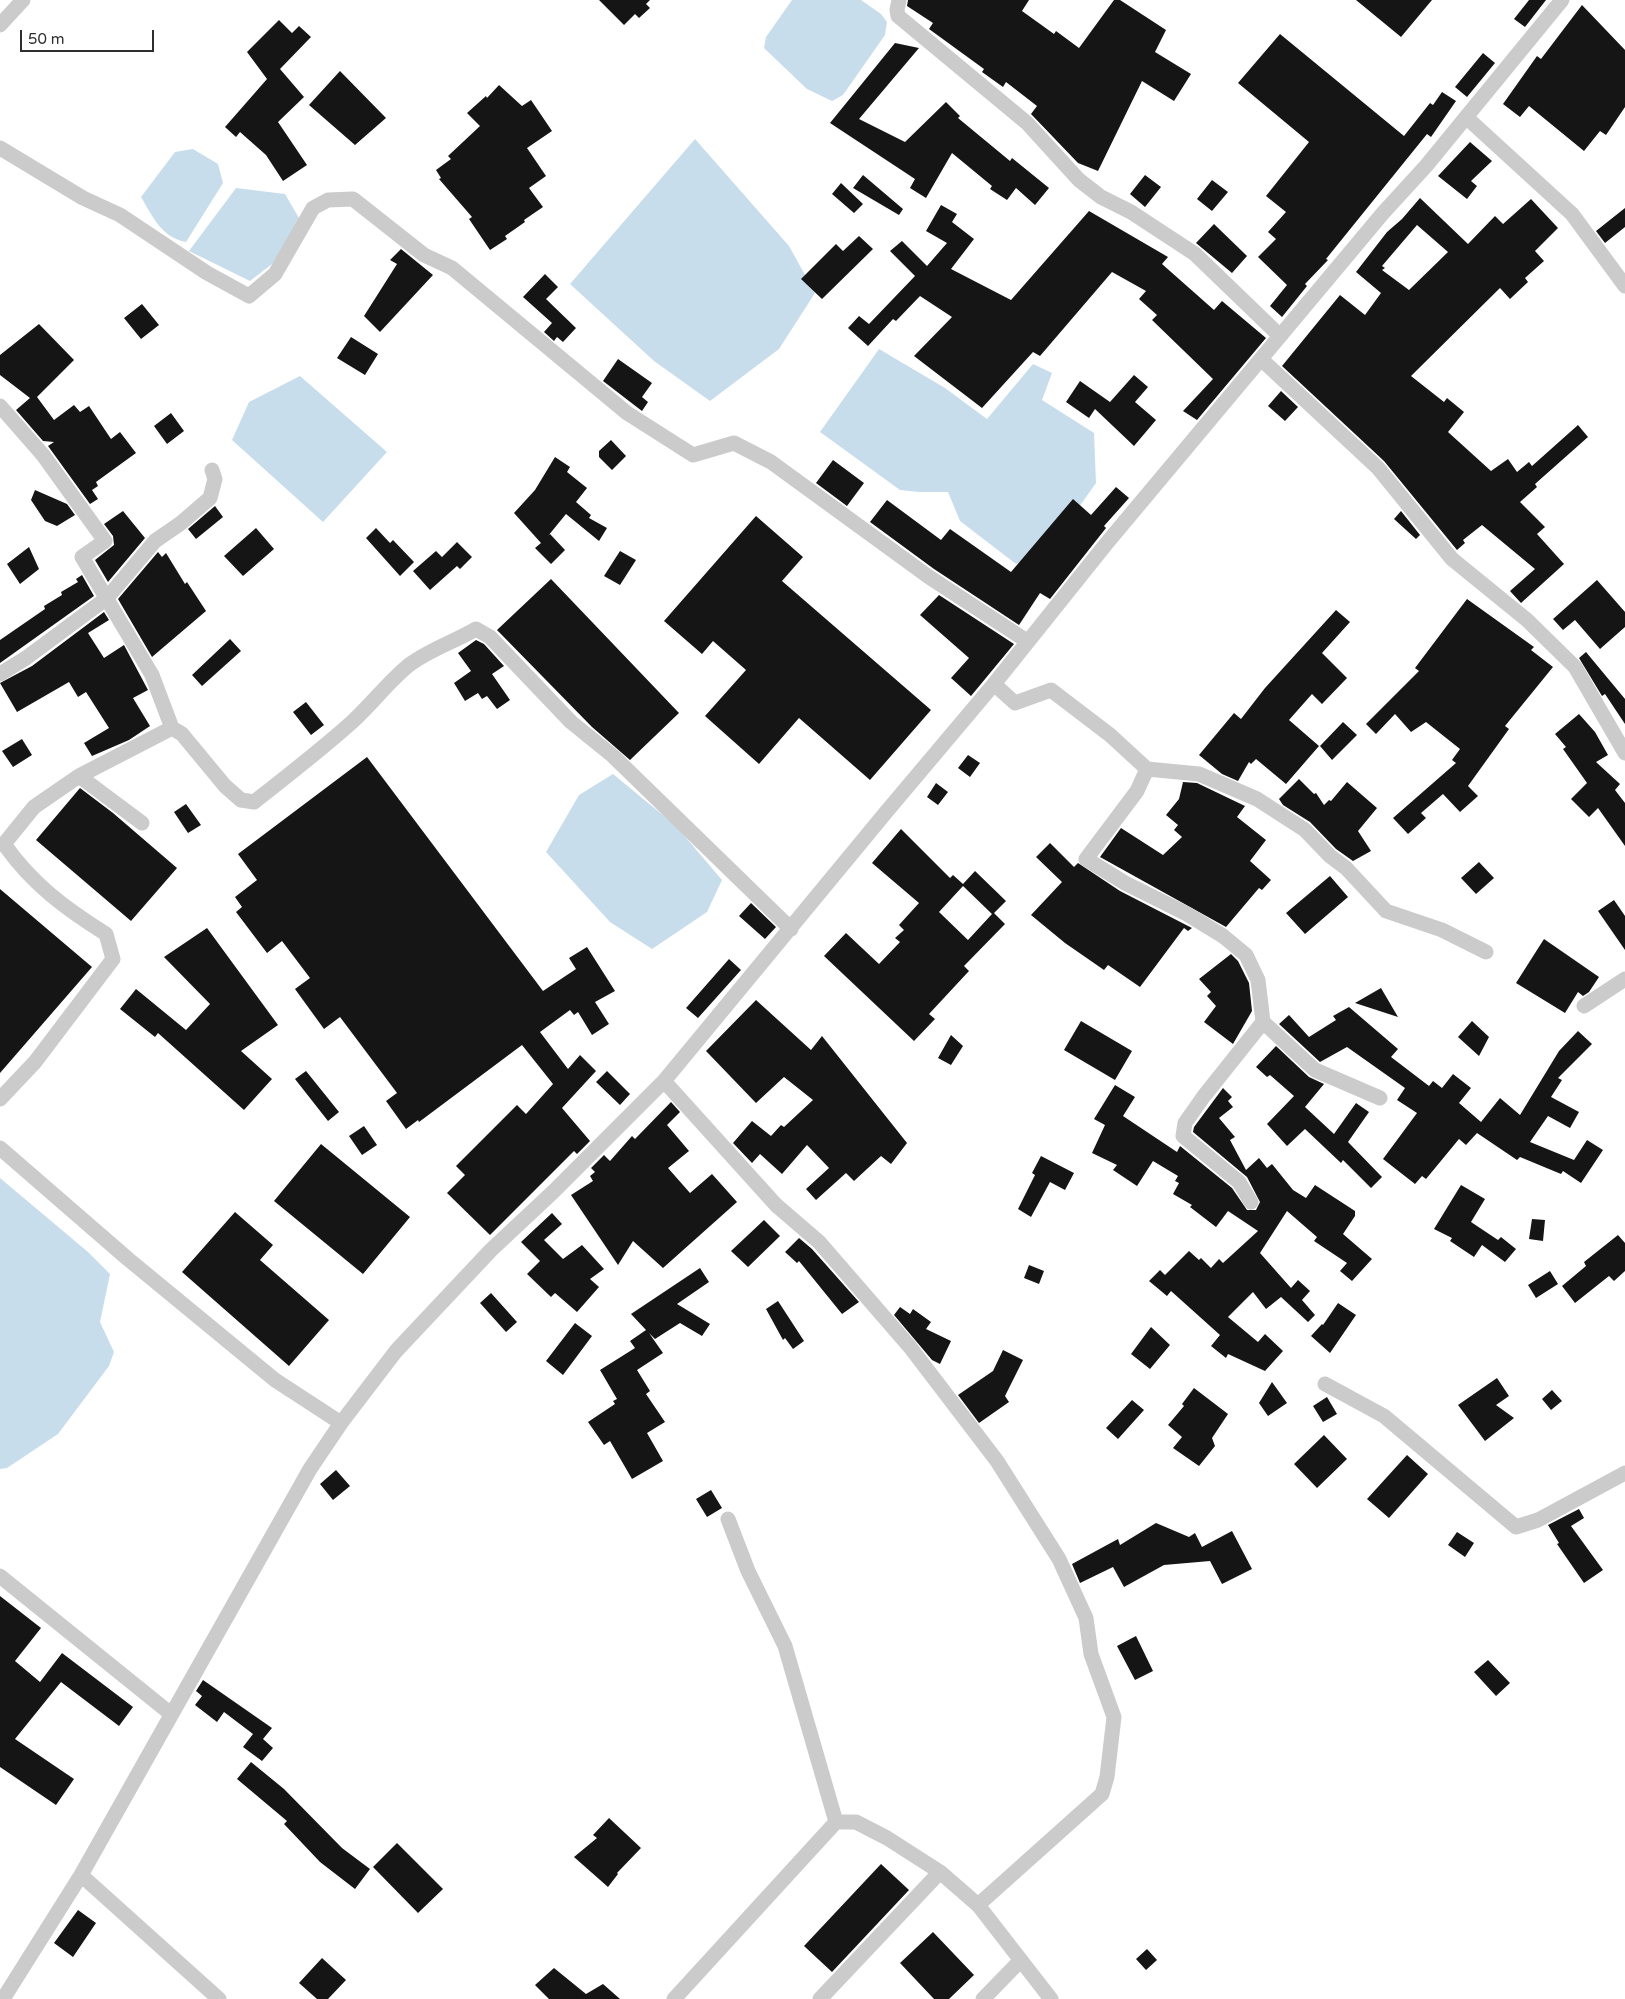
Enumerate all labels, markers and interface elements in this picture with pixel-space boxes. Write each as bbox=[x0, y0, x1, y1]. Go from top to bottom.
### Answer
scale bar bbox=[22, 20, 156, 52]
text: 50 m bbox=[28, 30, 65, 48]

